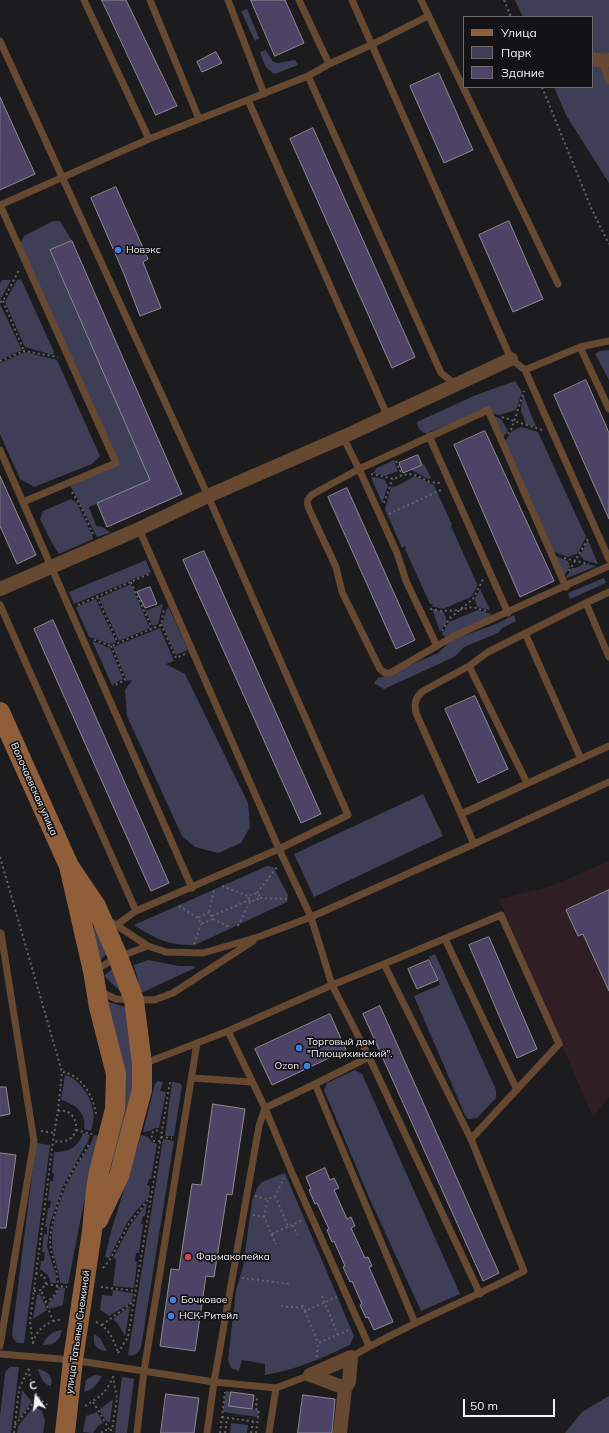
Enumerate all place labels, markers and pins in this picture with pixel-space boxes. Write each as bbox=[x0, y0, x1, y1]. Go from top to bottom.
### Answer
place label: Новэкс bbox=[126, 244, 161, 256]
marker: Новэкс bbox=[113, 245, 123, 255]
place label: Торговый дом "Плющихинский". bbox=[307, 1036, 393, 1060]
marker: Торговый дом "Плющихинский". bbox=[294, 1043, 304, 1053]
place label: Ozon bbox=[275, 1060, 299, 1072]
marker: Ozon bbox=[302, 1061, 312, 1071]
place label: Фармакопейка bbox=[196, 1251, 270, 1263]
marker: Фармакопейка bbox=[183, 1252, 193, 1262]
place label: Бочковое bbox=[181, 1294, 227, 1306]
marker: Бочковое bbox=[168, 1295, 178, 1305]
place label: НСК-Ритейл bbox=[179, 1310, 238, 1322]
marker: НСК-Ритейл bbox=[166, 1311, 176, 1321]

